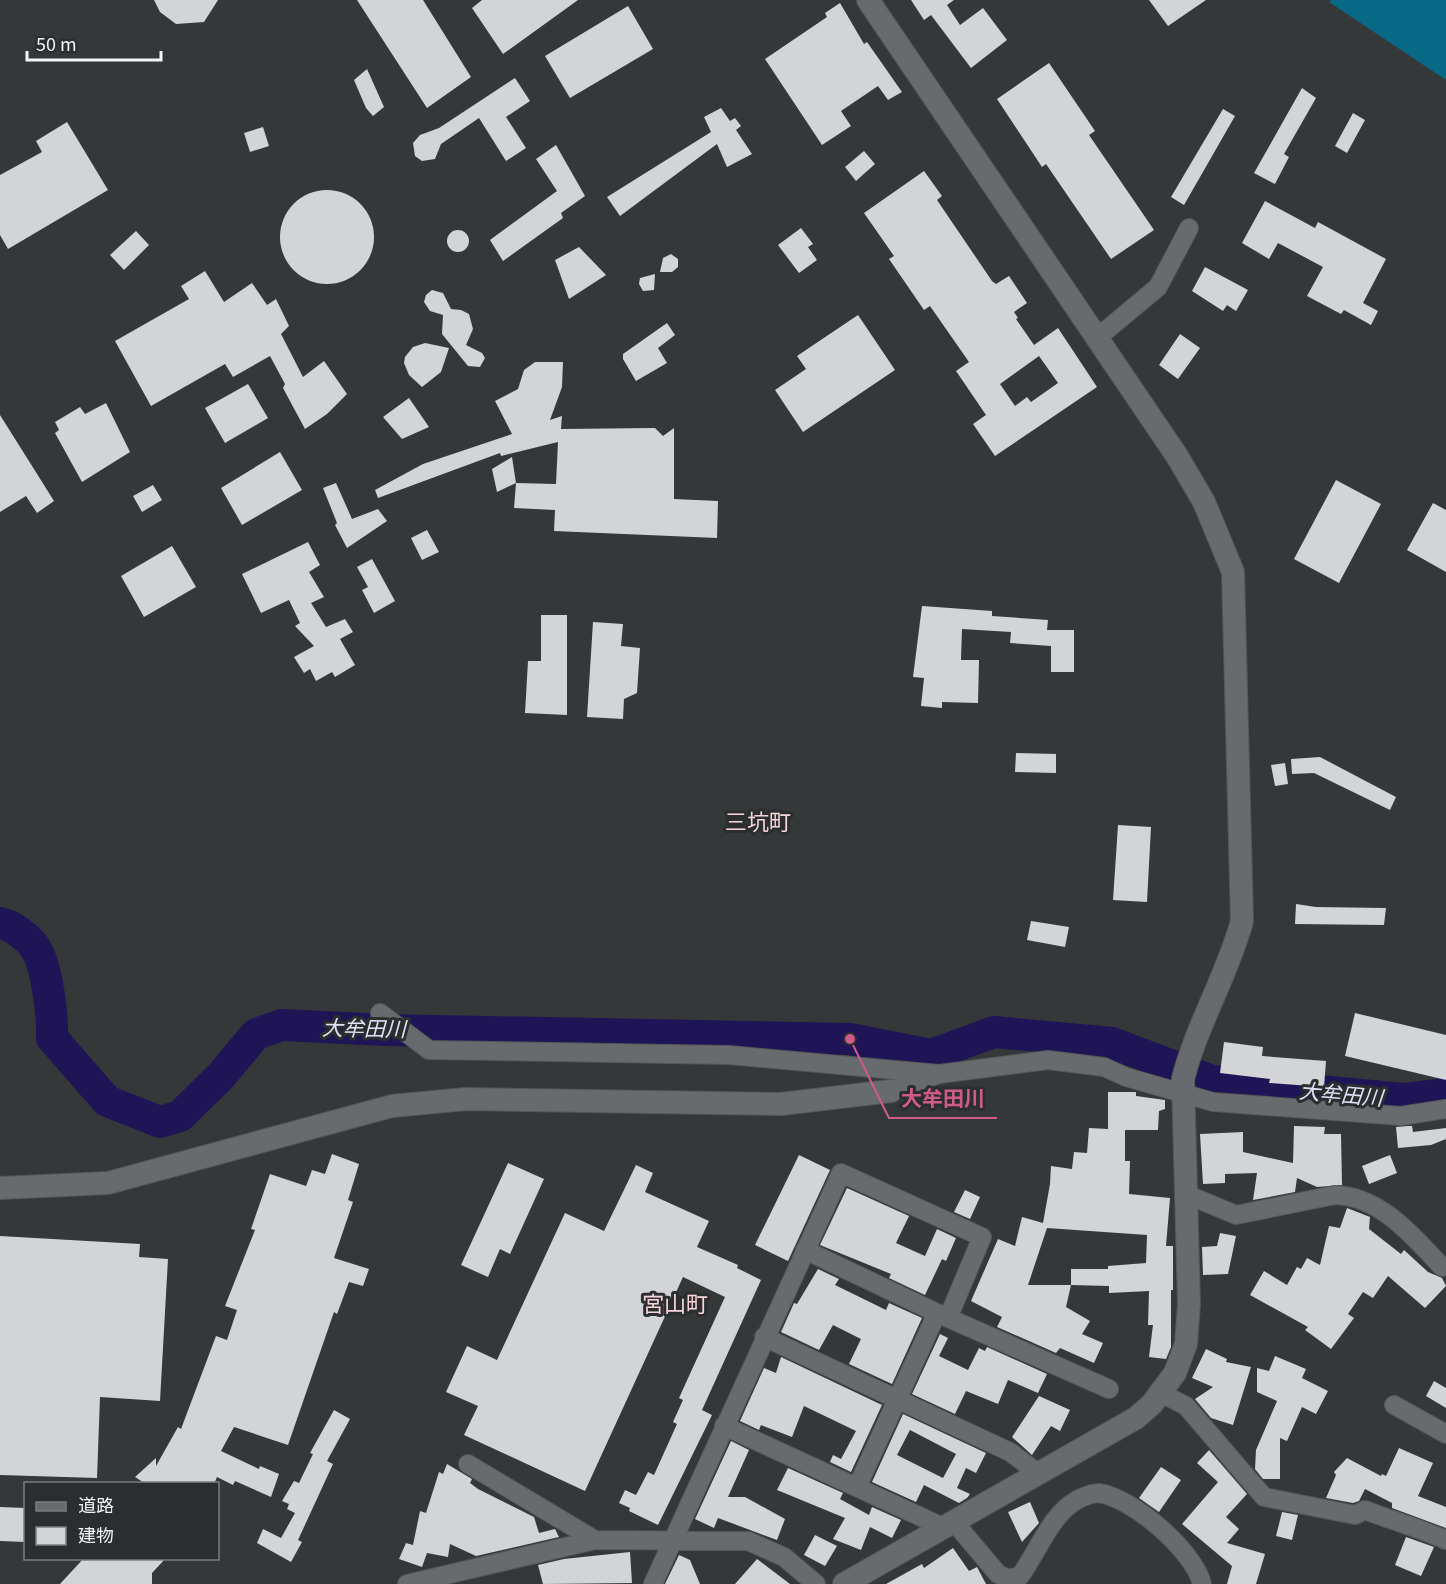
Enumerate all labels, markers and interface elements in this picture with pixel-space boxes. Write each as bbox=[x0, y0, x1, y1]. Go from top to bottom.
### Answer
scale bar bbox=[27, 24, 160, 62]
text: 50 m bbox=[36, 30, 77, 56]
district label: 三坑町 bbox=[725, 804, 791, 836]
water label: 大牟田川 bbox=[322, 1011, 408, 1043]
water label: 大牟田川 bbox=[1298, 1074, 1386, 1112]
callout: 大牟田川 bbox=[889, 1079, 997, 1118]
text: 大牟田川 bbox=[901, 1082, 985, 1112]
district label: 宮山町 bbox=[642, 1286, 708, 1318]
legend bbox=[24, 1482, 219, 1560]
text: 道路 bbox=[78, 1491, 114, 1517]
text: 建物 bbox=[78, 1521, 114, 1547]

